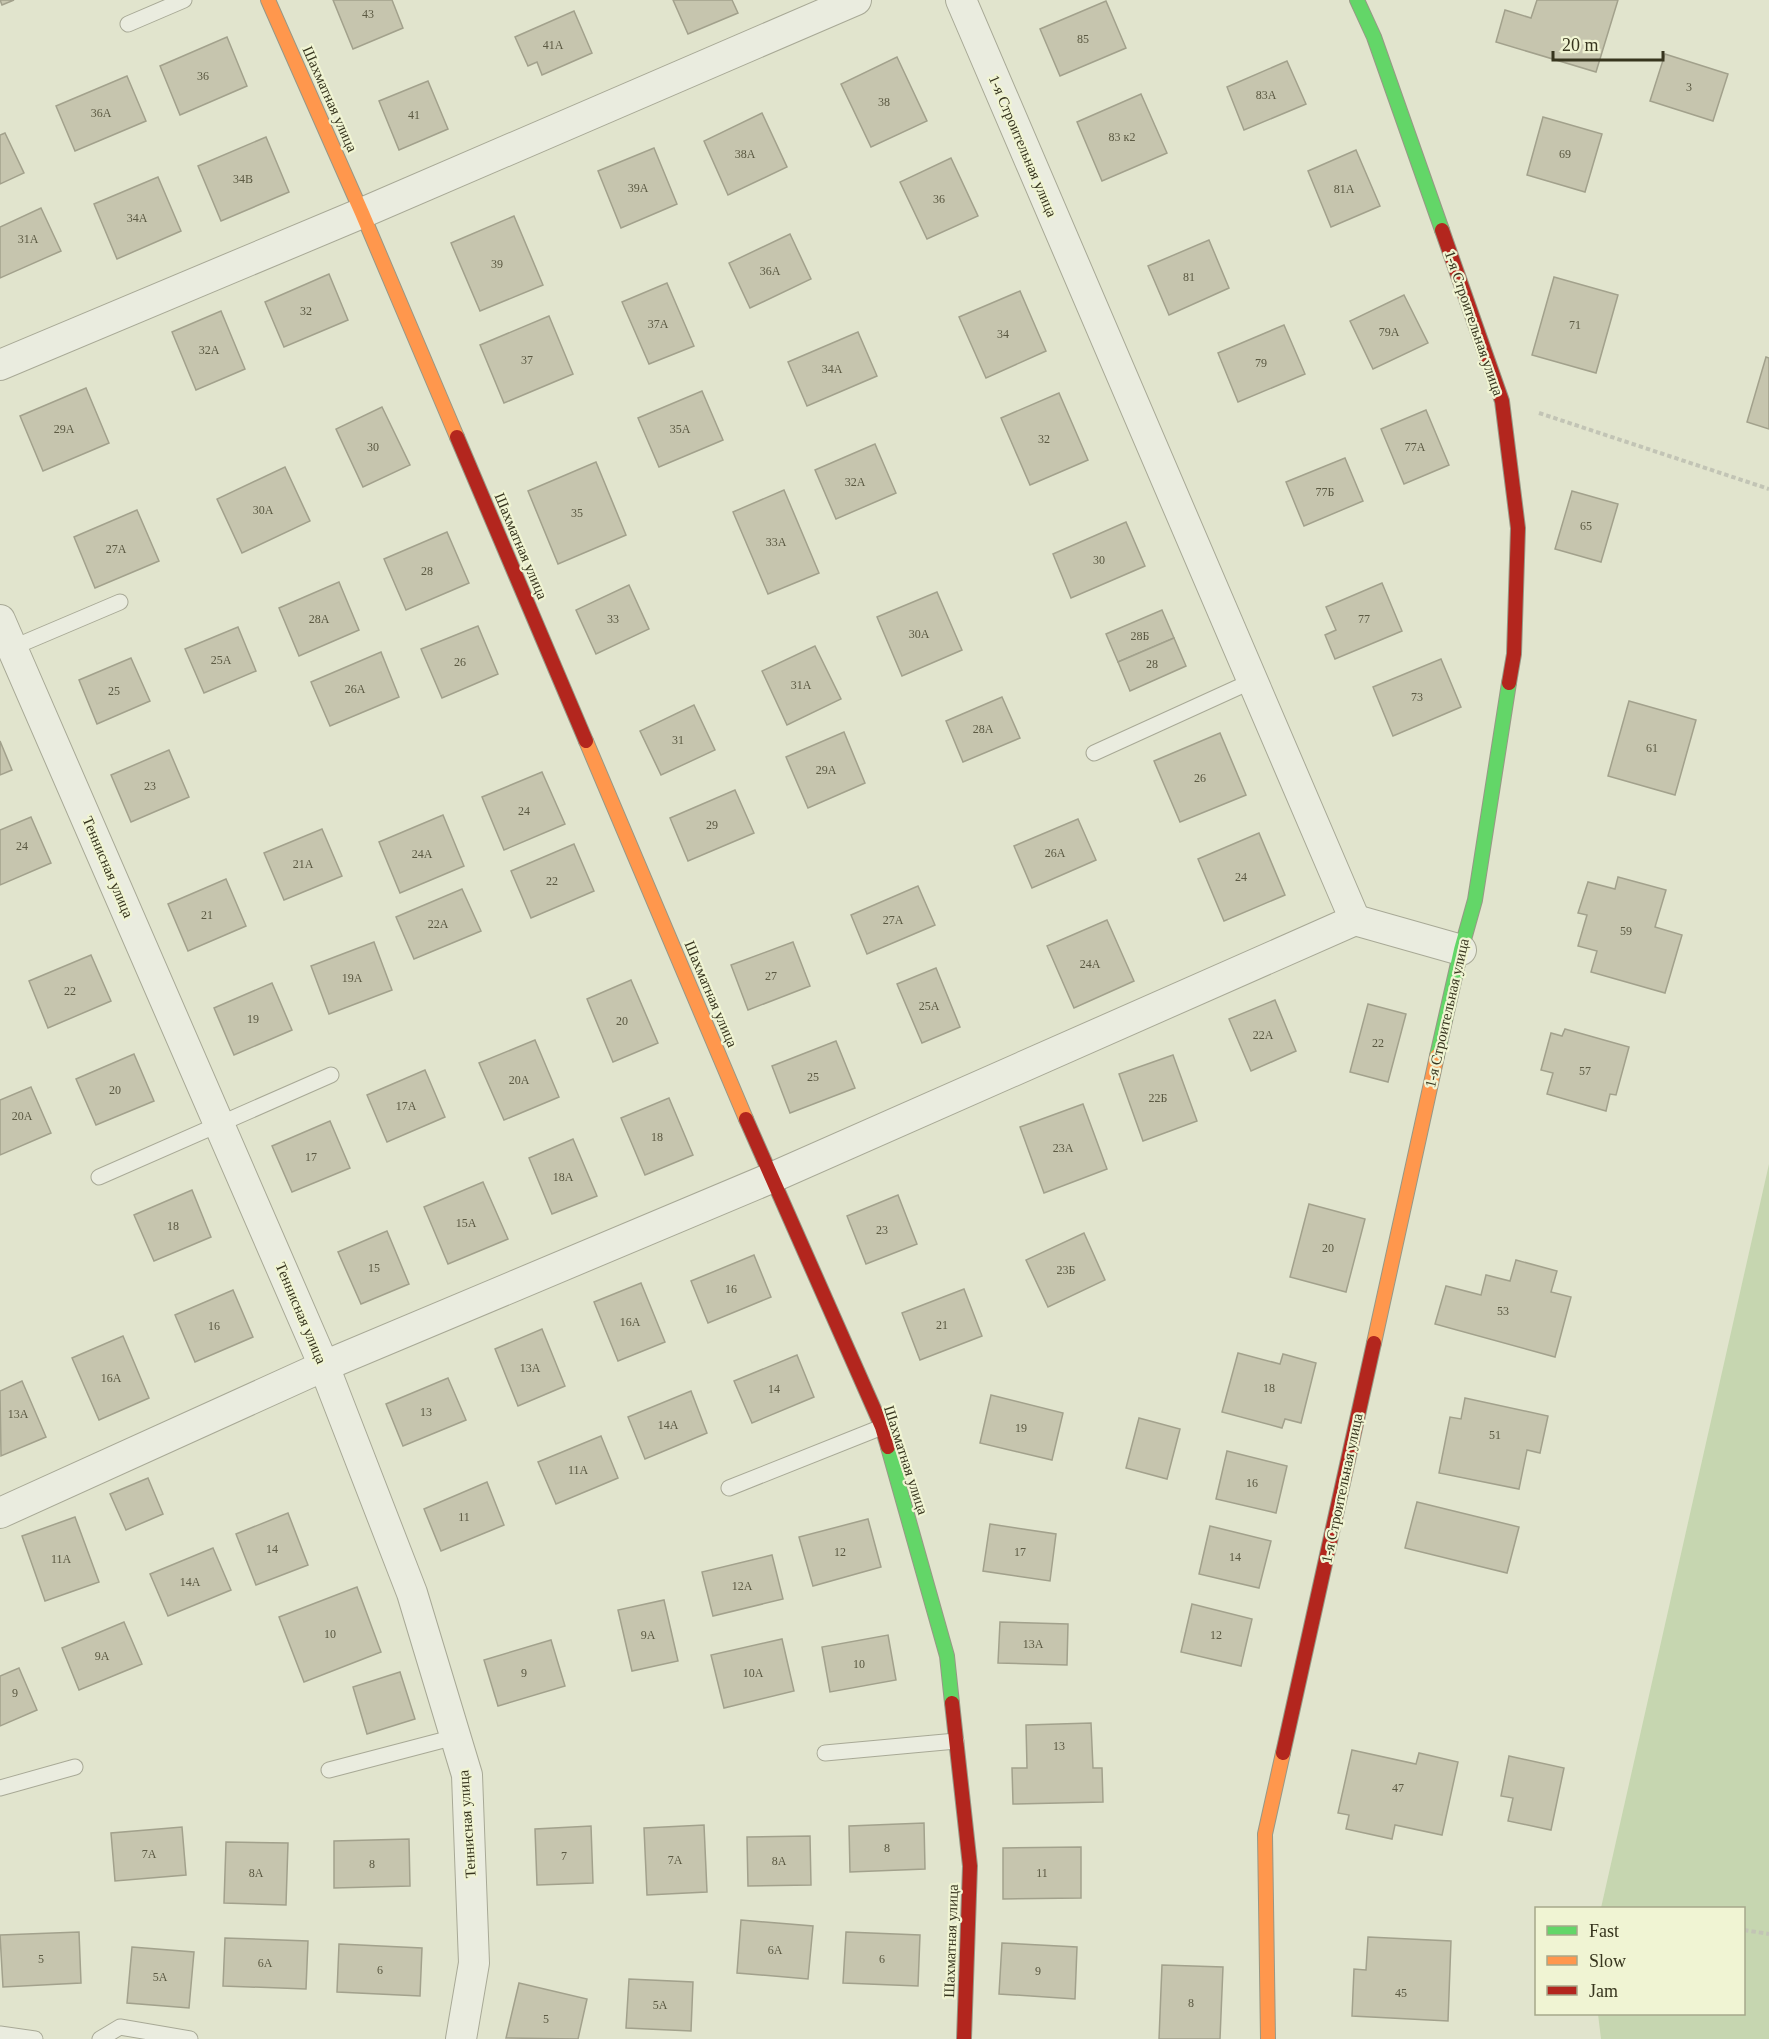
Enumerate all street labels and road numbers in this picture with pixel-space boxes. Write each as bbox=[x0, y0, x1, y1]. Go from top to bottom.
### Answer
street label: Шахматная улица bbox=[300, 44, 361, 155]
street label: 1-я Строительная улица bbox=[986, 73, 1060, 220]
street label: 1-я Строительная улица bbox=[1442, 248, 1507, 398]
street label: Шахматная улица bbox=[491, 490, 551, 602]
street label: Теннисная улица bbox=[79, 814, 137, 920]
street label: 1-я Строительная улица bbox=[1422, 937, 1472, 1089]
street label: Шахматная улица bbox=[681, 938, 741, 1050]
street label: Теннисная улица bbox=[272, 1260, 330, 1366]
street label: Шахматная улица bbox=[881, 1403, 931, 1517]
street label: 1-я Строительная улица bbox=[1318, 1411, 1366, 1564]
street label: Теннисная улица bbox=[455, 1769, 479, 1879]
street label: Шахматная улица bbox=[941, 1883, 961, 1998]

